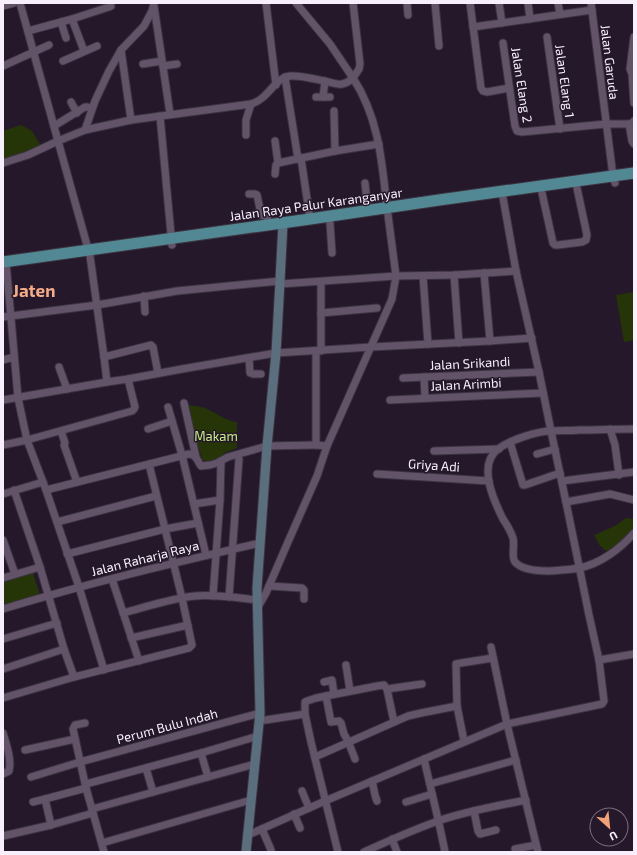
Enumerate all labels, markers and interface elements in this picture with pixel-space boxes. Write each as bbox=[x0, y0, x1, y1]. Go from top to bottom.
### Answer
street label: Jalan Garuda bbox=[597, 24, 623, 100]
street label: Jalan Elang 1 bbox=[552, 43, 578, 119]
street label: Jalan Elang 2 bbox=[508, 46, 536, 124]
street label: Jalan Raya Palur Karanganyar bbox=[228, 184, 404, 224]
district label: Jaten bbox=[13, 280, 55, 300]
street label: Jalan Srikandi bbox=[429, 353, 511, 373]
street label: Jalan Arimbi bbox=[430, 374, 502, 394]
park label: Makam bbox=[194, 428, 238, 444]
street label: Griya Adi bbox=[408, 455, 460, 475]
street label: Jalan Raharja Raya bbox=[89, 537, 201, 579]
street label: Perum Bulu Indah bbox=[115, 705, 219, 747]
north arrow bbox=[589, 807, 629, 847]
text: U bbox=[607, 829, 620, 844]

